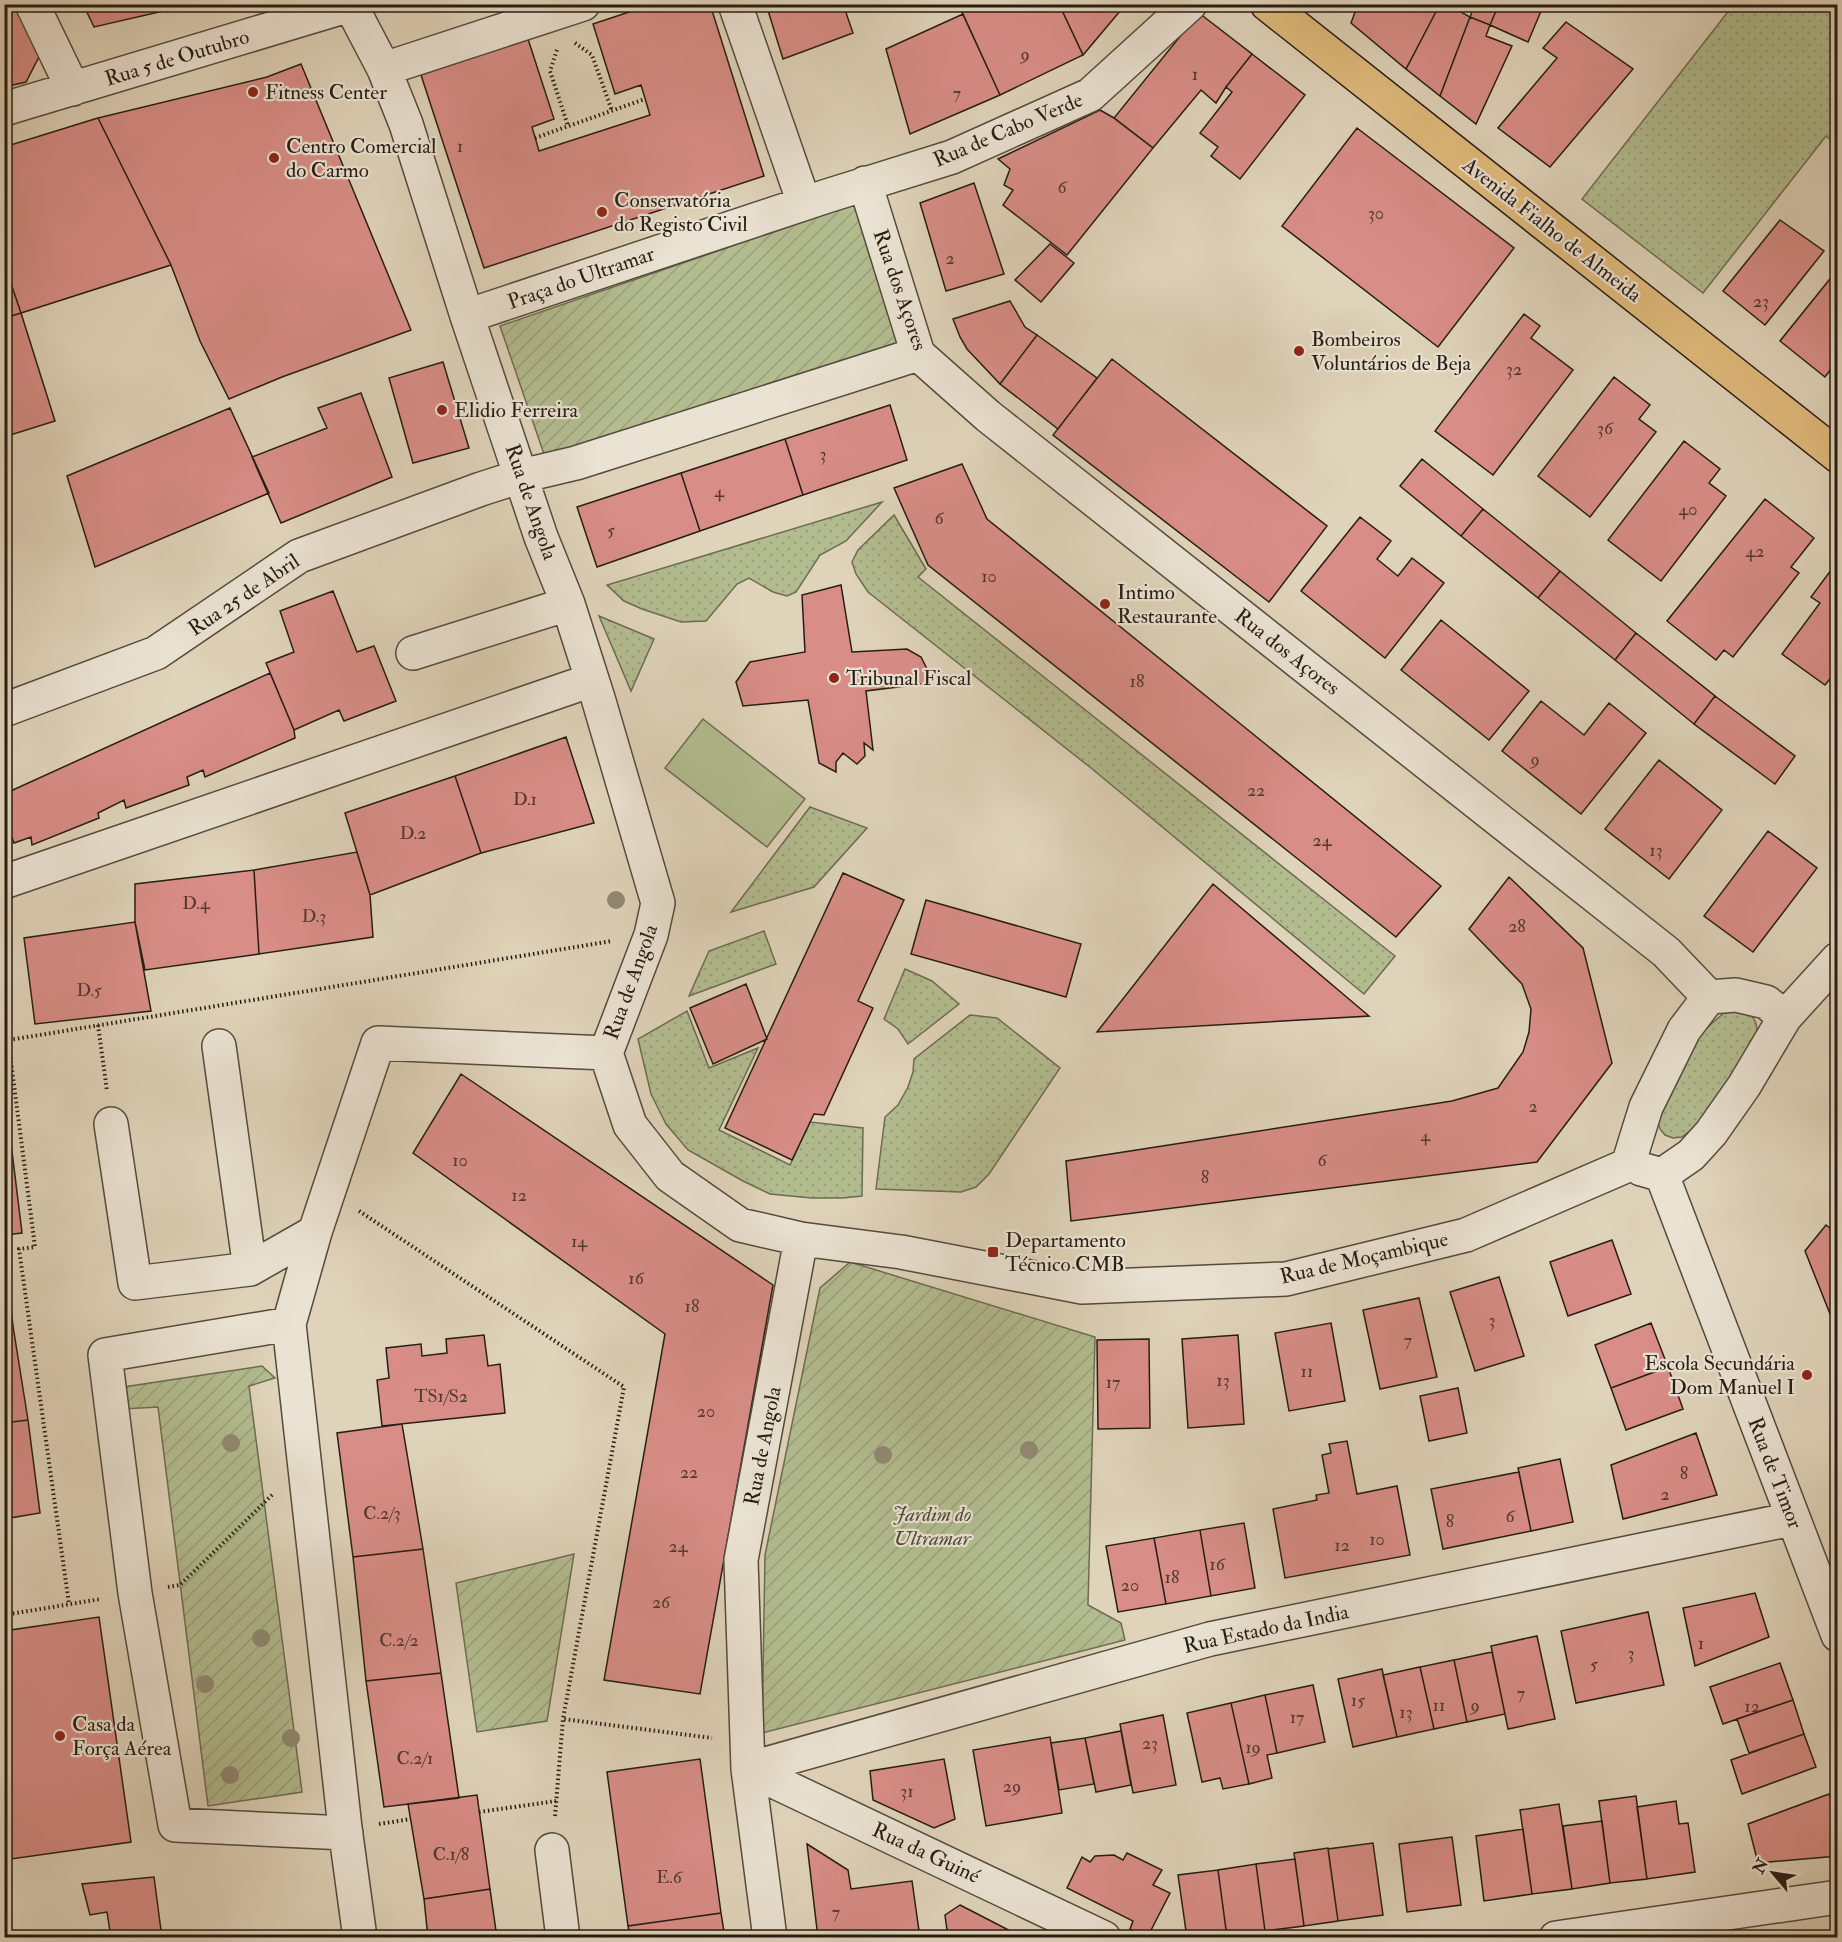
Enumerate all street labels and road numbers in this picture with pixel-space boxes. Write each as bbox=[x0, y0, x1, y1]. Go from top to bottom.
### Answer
street label: Rua 5 de Outubro bbox=[102, 23, 252, 93]
street label: Rua de Cabo Verde bbox=[929, 86, 1087, 174]
street label: Avenida Fialho de Almeida bbox=[1456, 151, 1647, 309]
street label: Rua dos Açores bbox=[867, 226, 933, 354]
street label: Praça do Ultramar bbox=[504, 240, 658, 316]
street label: Rua de Angola bbox=[499, 440, 564, 564]
street label: Rua 25 de Abril bbox=[183, 547, 305, 642]
street label: Rua dos Açores bbox=[1229, 602, 1345, 702]
street label: Rua de Angola bbox=[598, 920, 664, 1043]
street label: Rua de Moçambique bbox=[1277, 1225, 1451, 1290]
street label: Rua de Angola bbox=[738, 1384, 788, 1508]
street label: Rua de Timor bbox=[1741, 1413, 1809, 1533]
street label: Rua Estado da India bbox=[1181, 1598, 1352, 1660]
street label: Rua da Guiné bbox=[868, 1816, 984, 1890]

